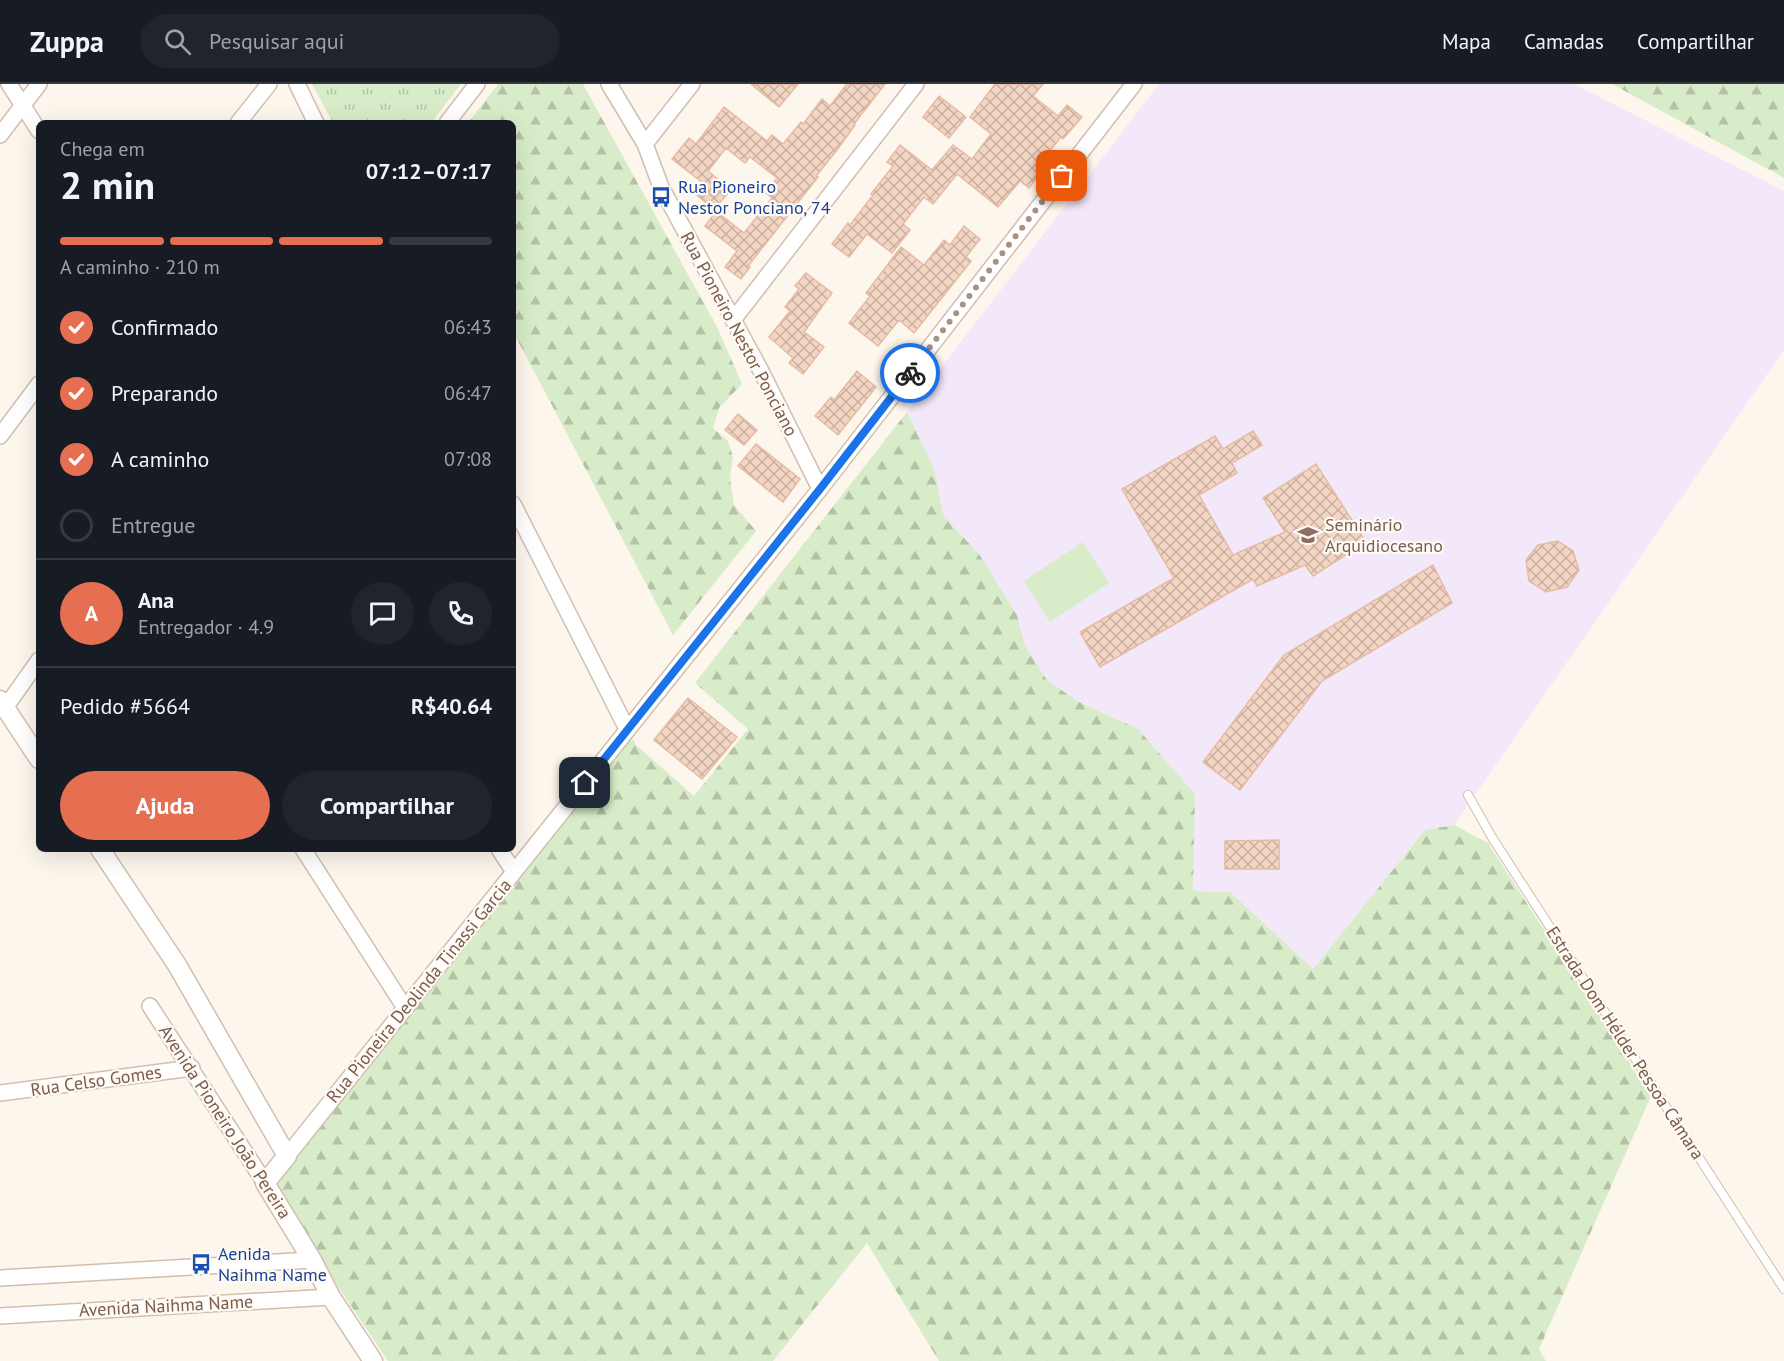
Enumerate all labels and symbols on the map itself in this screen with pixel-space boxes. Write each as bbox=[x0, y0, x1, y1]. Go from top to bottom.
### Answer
pin bbox=[1036, 150, 1087, 201]
place label: Rua Pioneiro Nestor Ponciano, 74 bbox=[678, 175, 831, 219]
bus stop icon: Rua Pioneiro Nestor Ponciano, 74 bbox=[649, 185, 673, 209]
street label: Rua Pioneiro Nestor Ponciano bbox=[676, 227, 803, 440]
courier bbox=[880, 343, 940, 403]
place label: Seminário Arquidiocesano bbox=[1325, 513, 1443, 557]
school or university icon: Seminário Arquidiocesano bbox=[1296, 523, 1320, 547]
pin bbox=[559, 757, 610, 808]
street label: Rua Pioneira Deolinda Tinassi Garcia bbox=[321, 874, 516, 1107]
street label: Estrada Dom Hélder Pessoa Câmara bbox=[1541, 922, 1710, 1164]
street label: Avenida Pioneiro João Pereira bbox=[154, 1020, 297, 1223]
street label: Rua Celso Gomes bbox=[29, 1060, 163, 1101]
place label: Aenida Naihma Name bbox=[218, 1242, 327, 1286]
bus stop icon: Aenida Naihma Name bbox=[189, 1252, 213, 1276]
street label: Avenida Naihma Name bbox=[78, 1289, 254, 1322]

